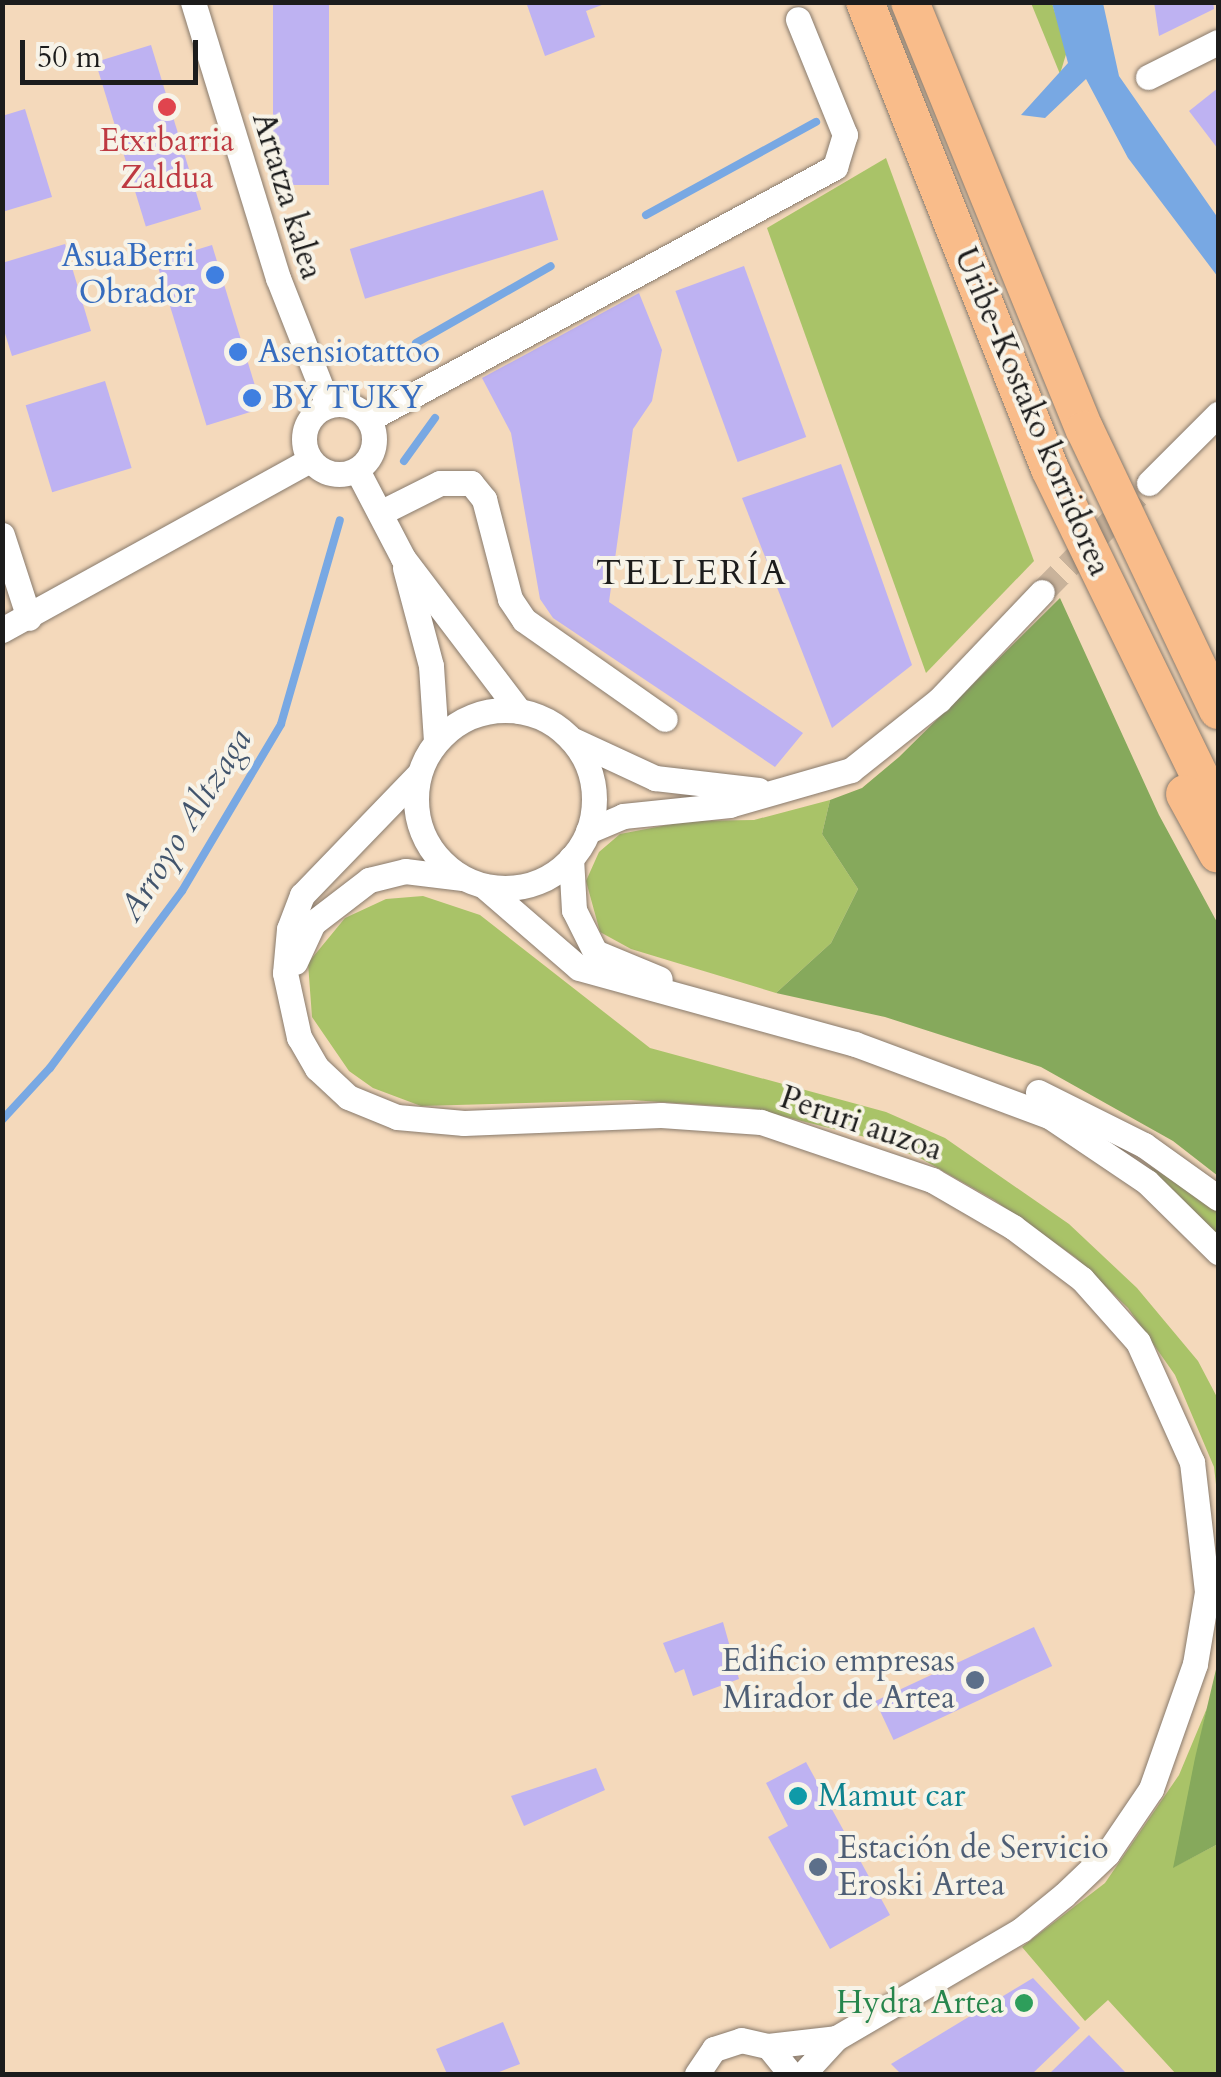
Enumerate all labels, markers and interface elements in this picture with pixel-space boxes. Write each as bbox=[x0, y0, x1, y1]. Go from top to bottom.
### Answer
scale bar bbox=[25, 20, 202, 82]
text: 50 m bbox=[37, 37, 101, 78]
marker: Etxrbarria Zaldua bbox=[156, 96, 178, 118]
street label: Artatza kalea bbox=[243, 108, 331, 284]
place label: Etxrbarria Zaldua bbox=[100, 123, 234, 198]
place label: AsuaBerri Obrador bbox=[62, 238, 195, 313]
street label: Uribe-Kostako korridorea bbox=[945, 242, 1119, 582]
marker: AsuaBerri Obrador bbox=[204, 264, 226, 286]
place label: Asensiotattoo bbox=[258, 333, 440, 371]
marker: Asensiotattoo bbox=[227, 341, 249, 363]
place label: BY TUKY bbox=[272, 379, 423, 417]
marker: BY TUKY bbox=[241, 387, 263, 409]
district label: TELLERÍA bbox=[596, 552, 788, 594]
water label: Arroyo Altzaga bbox=[109, 721, 261, 929]
street label: Peruri auzoa bbox=[775, 1078, 947, 1170]
place label: Edificio empresas Mirador de Artea bbox=[722, 1643, 955, 1718]
marker: Edificio empresas Mirador de Artea bbox=[964, 1669, 986, 1691]
place label: Mamut car bbox=[818, 1777, 965, 1815]
marker: Mamut car bbox=[787, 1785, 809, 1807]
place label: Estación de Servicio Eroski Artea bbox=[838, 1830, 1109, 1905]
marker: Estación de Servicio Eroski Artea bbox=[807, 1856, 829, 1878]
place label: Hydra Artea bbox=[836, 1984, 1004, 2022]
marker: Hydra Artea bbox=[1013, 1992, 1035, 2014]

